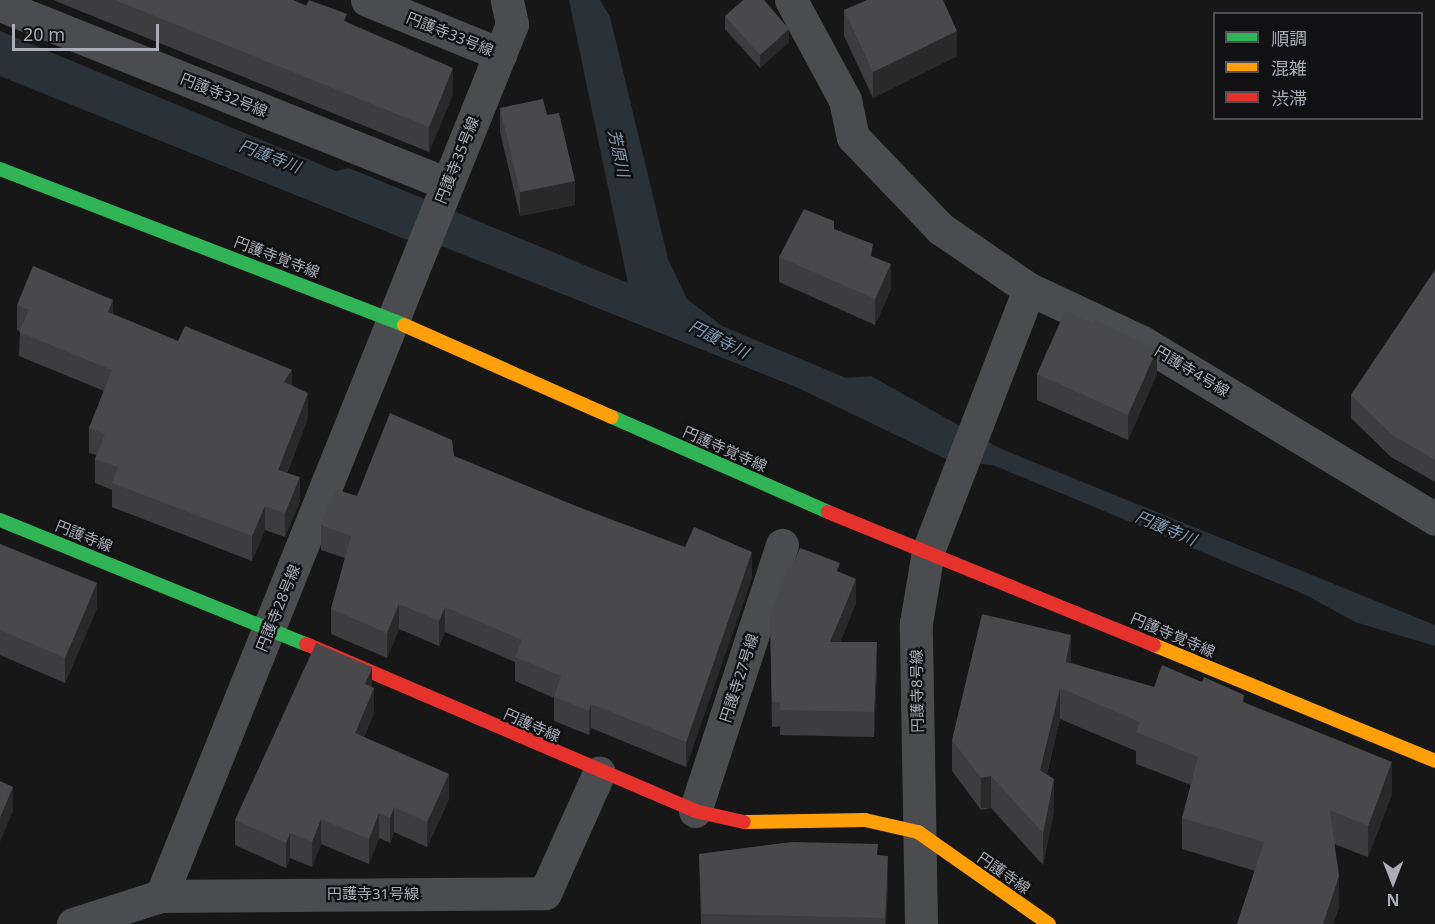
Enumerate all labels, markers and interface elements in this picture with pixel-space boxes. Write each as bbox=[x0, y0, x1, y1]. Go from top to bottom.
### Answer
street label: 円護寺33号線 bbox=[404, 8, 496, 60]
scale bar bbox=[15, 12, 162, 50]
legend bbox=[1213, 12, 1423, 120]
text: 20 m bbox=[23, 22, 65, 46]
text: 順調 bbox=[1271, 26, 1307, 50]
text: 混雑 bbox=[1271, 56, 1307, 80]
street label: 円護寺32号線 bbox=[178, 69, 270, 121]
text: 渋滞 bbox=[1271, 86, 1307, 110]
street label: 円護寺35号線 bbox=[431, 114, 483, 206]
water label: 芳原川 bbox=[605, 128, 633, 178]
water label: 円護寺川 bbox=[237, 136, 303, 176]
street label: 円護寺覚寺線 bbox=[232, 232, 322, 282]
water label: 円護寺川 bbox=[686, 316, 752, 362]
street label: 円護寺4号線 bbox=[1152, 342, 1232, 400]
street label: 円護寺覚寺線 bbox=[680, 422, 770, 476]
water label: 円護寺川 bbox=[1133, 507, 1199, 549]
street label: 円護寺線 bbox=[53, 516, 115, 556]
street label: 円護寺28号線 bbox=[252, 562, 304, 654]
street label: 円護寺覚寺線 bbox=[1128, 609, 1218, 661]
street label: 円護寺27号線 bbox=[716, 631, 762, 725]
street label: 円護寺8号線 bbox=[907, 649, 927, 733]
street label: 円護寺線 bbox=[501, 705, 563, 745]
street label: 円護寺線 bbox=[974, 848, 1034, 898]
north arrow bbox=[1363, 852, 1423, 912]
street label: 円護寺31号線 bbox=[327, 885, 419, 903]
text: N bbox=[1387, 889, 1400, 911]

